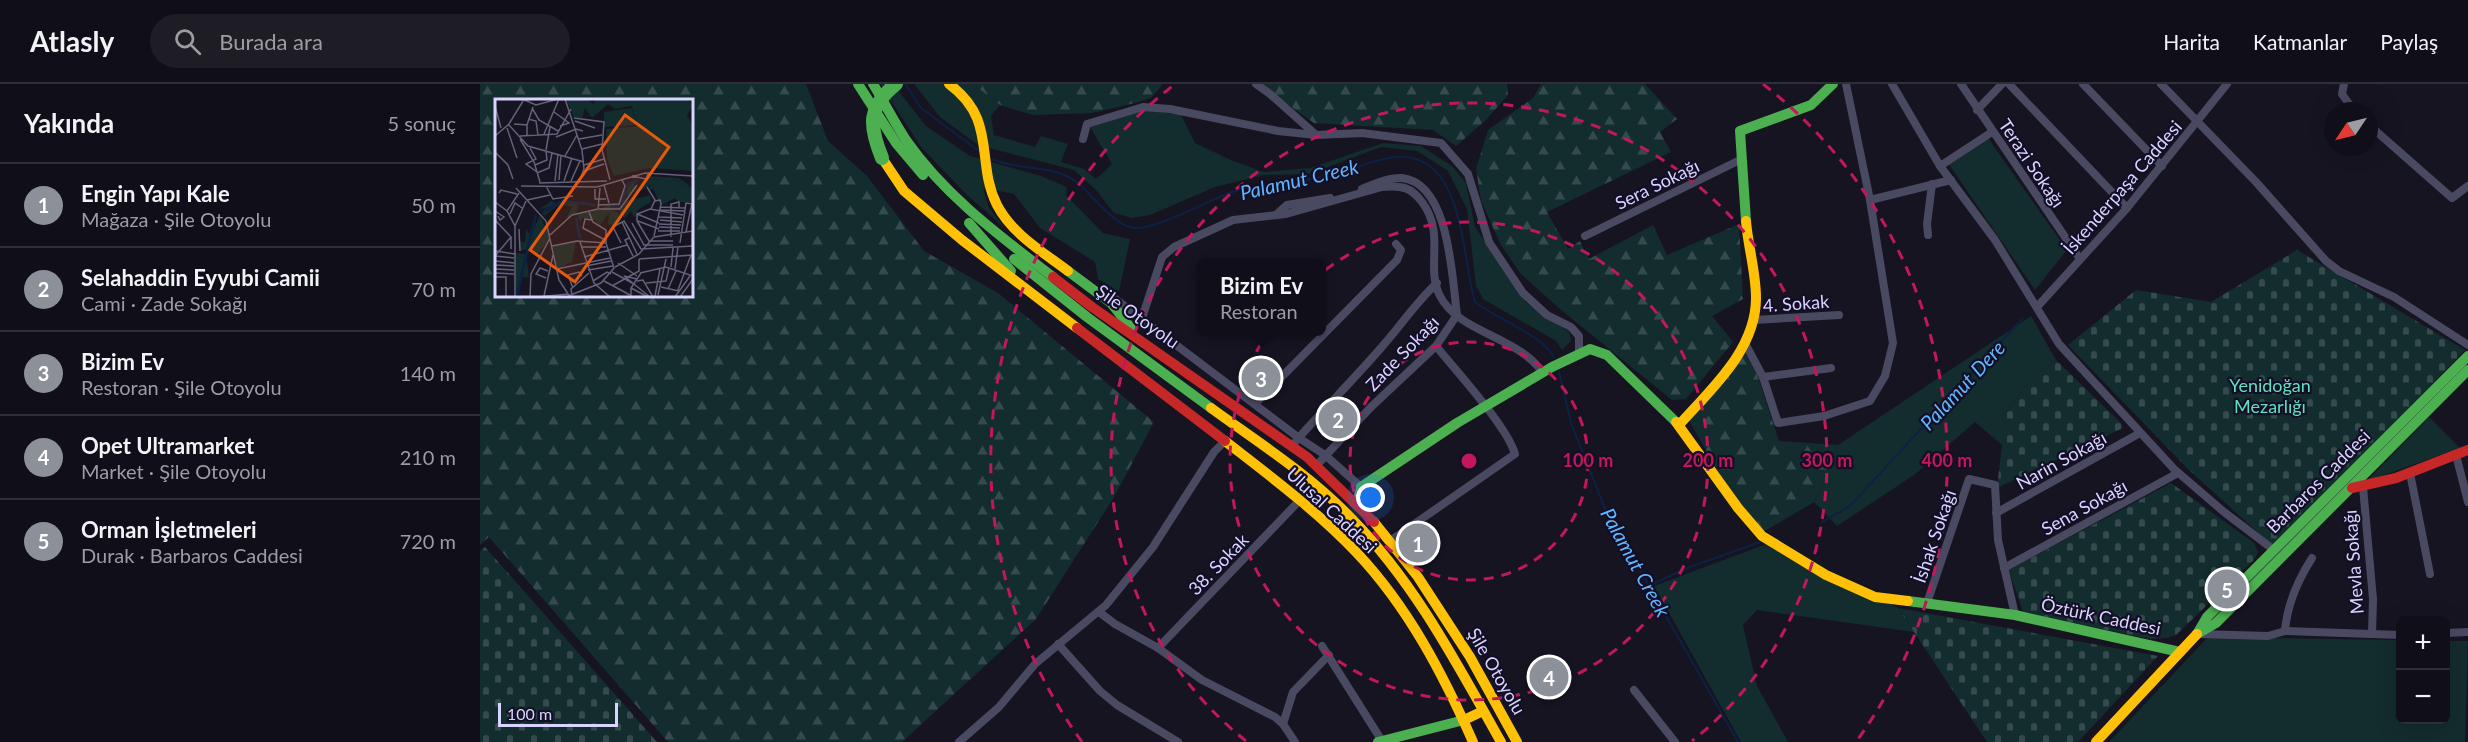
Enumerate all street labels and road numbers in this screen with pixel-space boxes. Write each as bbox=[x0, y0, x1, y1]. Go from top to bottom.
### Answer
street label: Terazi Sokağı bbox=[1994, 115, 2070, 211]
street label: İskenderpaşa Caddesi bbox=[2058, 116, 2186, 258]
street label: Sera Sokağı bbox=[1611, 154, 1703, 214]
street label: Şile Otoyolu bbox=[1092, 279, 1184, 353]
street label: 4. Sokak bbox=[1762, 290, 1831, 316]
street label: Zade Sokağı bbox=[1361, 311, 1443, 395]
street label: Barbaros Caddesi bbox=[2262, 425, 2374, 537]
street label: Narin Sokağı bbox=[2012, 426, 2110, 494]
street label: Ulusal Caddesi bbox=[1282, 463, 1382, 557]
street label: Sena Sokağı bbox=[2037, 474, 2131, 540]
street label: İshak Sokağı bbox=[1908, 487, 1960, 585]
street label: Mevla Sokağı bbox=[2338, 509, 2368, 615]
street label: 38. Sokak bbox=[1183, 528, 1253, 599]
street label: Öztürk Caddesi bbox=[2039, 593, 2163, 639]
street label: Şile Otoyolu bbox=[1463, 624, 1531, 718]

